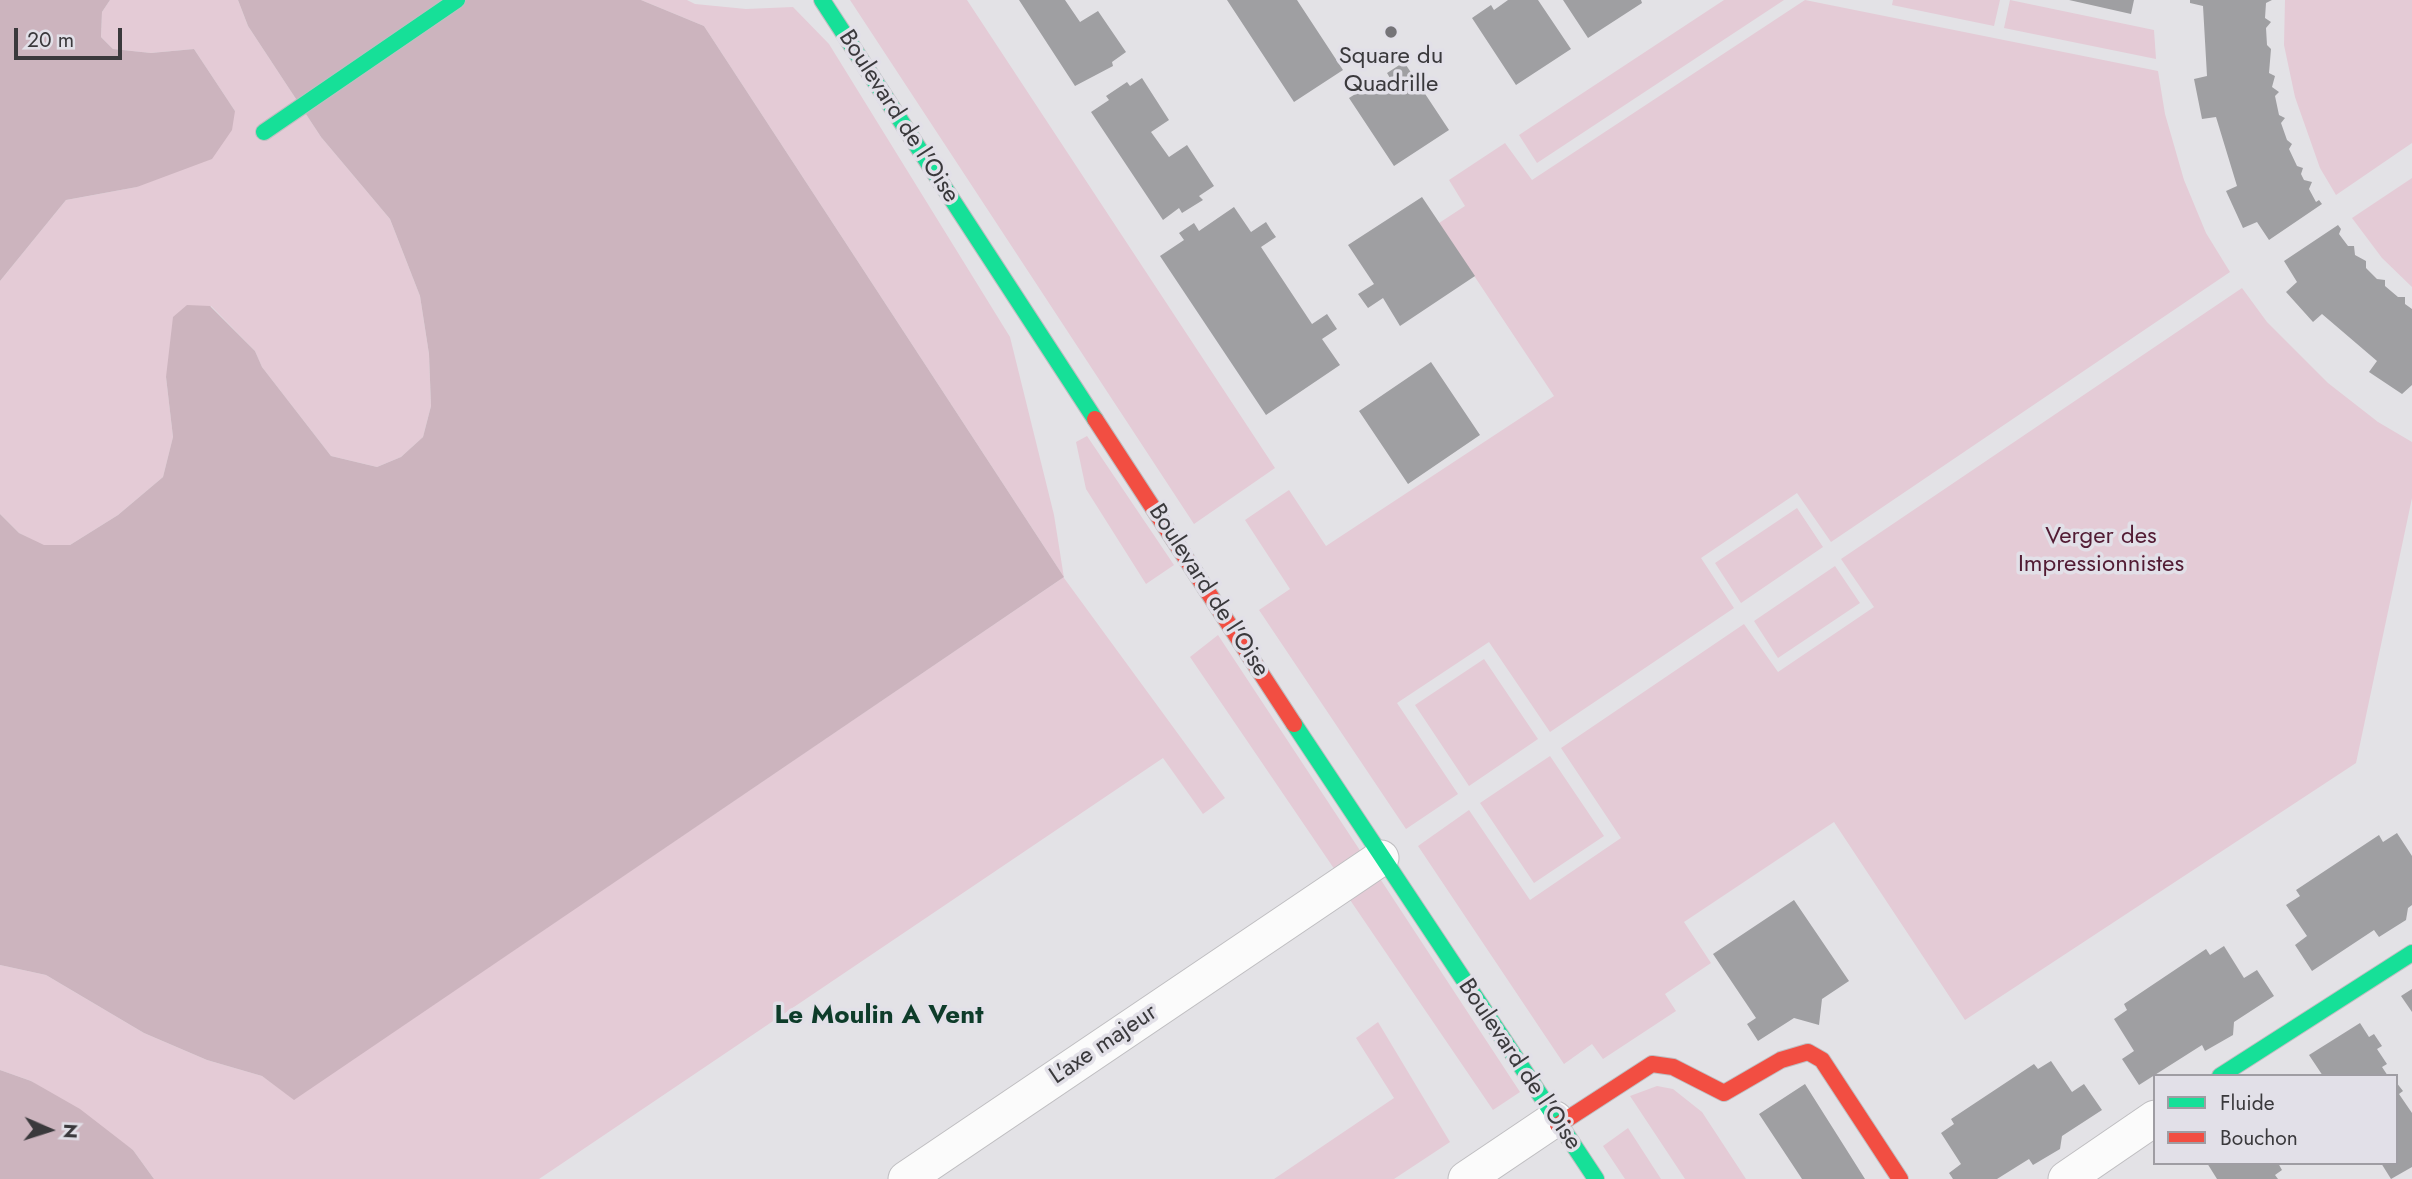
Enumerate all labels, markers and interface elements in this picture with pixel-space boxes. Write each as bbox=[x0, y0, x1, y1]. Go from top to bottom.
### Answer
scale bar bbox=[18, 14, 126, 58]
marker: Square du Quadrille bbox=[1383, 24, 1399, 40]
text: 20 m bbox=[27, 25, 74, 55]
street label: Boulevard de l'Oise bbox=[831, 25, 965, 209]
place label: Square du Quadrille bbox=[1339, 43, 1443, 99]
street label: Boulevard de l'Oise bbox=[1141, 499, 1275, 683]
park label: Verger des Impressionnistes bbox=[2018, 523, 2184, 579]
street label: Boulevard de l'Oise bbox=[1451, 974, 1587, 1156]
street label: L'axe majeur bbox=[1045, 999, 1163, 1091]
district label: Le Moulin A Vent bbox=[775, 1001, 983, 1033]
legend bbox=[2153, 1074, 2398, 1165]
text: Fluide bbox=[2220, 1088, 2275, 1118]
north arrow bbox=[14, 1095, 84, 1165]
text: N bbox=[57, 1123, 84, 1139]
text: Bouchon bbox=[2220, 1123, 2298, 1153]

